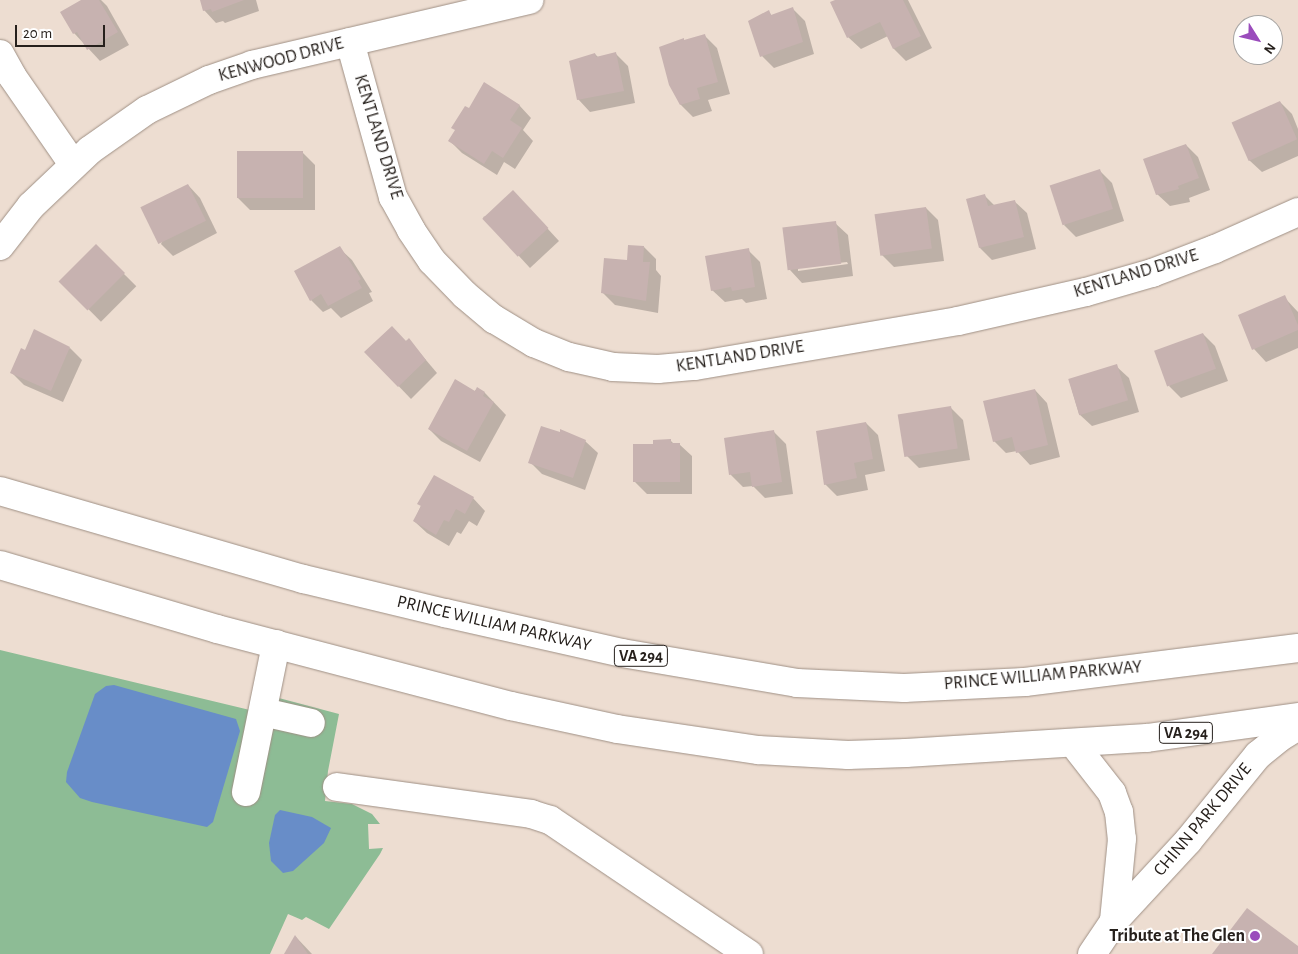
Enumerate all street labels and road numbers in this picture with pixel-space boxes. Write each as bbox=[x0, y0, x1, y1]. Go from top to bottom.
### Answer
street label: KENWOOD DRIVE bbox=[216, 33, 346, 87]
street label: KENTLAND DRIVE bbox=[349, 72, 407, 202]
street label: KENTLAND DRIVE bbox=[1071, 245, 1201, 303]
street label: KENTLAND DRIVE bbox=[675, 336, 805, 378]
street label: PRINCE WILLIAM PARKWAY bbox=[395, 591, 593, 657]
road number: VA 294 bbox=[614, 642, 668, 669]
street label: PRINCE WILLIAM PARKWAY bbox=[943, 657, 1143, 695]
road number: VA 294 bbox=[1158, 720, 1214, 746]
street label: CHINN PARK DRIVE bbox=[1150, 759, 1256, 881]

